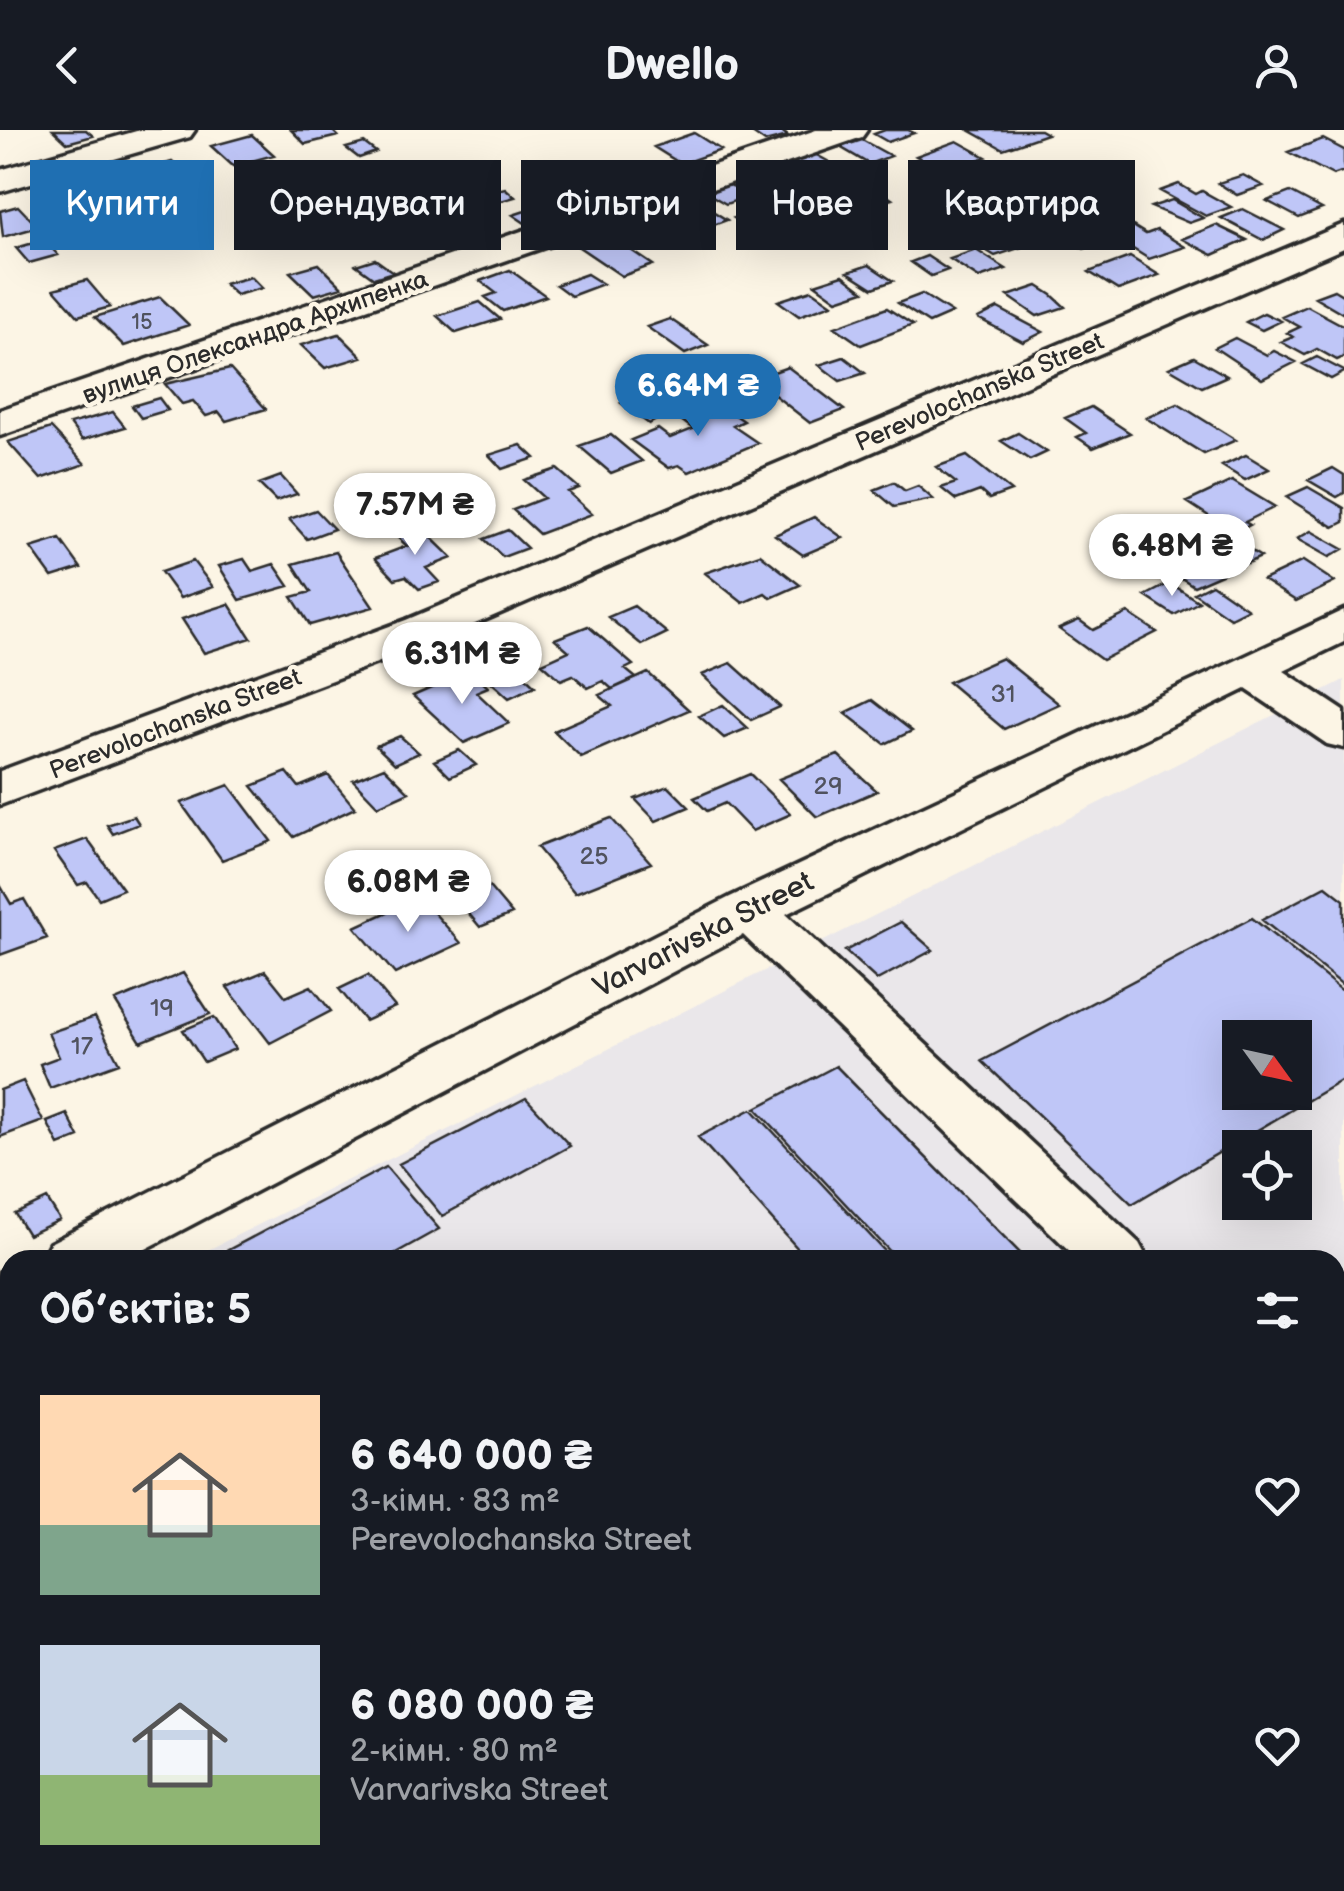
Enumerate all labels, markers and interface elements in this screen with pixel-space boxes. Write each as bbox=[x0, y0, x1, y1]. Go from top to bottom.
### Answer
icon: back bbox=[40, 38, 95, 93]
text: Dwello bbox=[605, 38, 739, 93]
icon: person bbox=[1249, 38, 1304, 93]
chip: Купити bbox=[30, 160, 214, 250]
chip: Орендувати bbox=[234, 160, 501, 250]
chip: Фільтри bbox=[521, 160, 716, 250]
chip: Нове bbox=[736, 160, 888, 250]
chip: Квартира bbox=[908, 160, 1135, 250]
street label: вулиця Олександра Архипенка bbox=[79, 264, 433, 411]
house number: 15 bbox=[131, 309, 153, 336]
street label: Perevolochanska Street bbox=[851, 326, 1109, 459]
pin: 6.64M ₴ bbox=[606, 354, 790, 439]
text: 6.64M ₴ bbox=[637, 367, 759, 406]
pin: 7.57M ₴ bbox=[323, 473, 507, 558]
text: 7.57M ₴ bbox=[356, 486, 474, 525]
pin: 6.48M ₴ bbox=[1080, 514, 1264, 599]
text: 6.48M ₴ bbox=[1111, 527, 1233, 566]
pin: 6.31M ₴ bbox=[370, 622, 554, 707]
text: 6.31M ₴ bbox=[404, 635, 520, 674]
street label: Perevolochanska Street bbox=[45, 662, 306, 787]
house number: 31 bbox=[990, 679, 1016, 710]
house number: 29 bbox=[813, 771, 843, 802]
house number: 25 bbox=[579, 841, 609, 872]
pin: 6.08M ₴ bbox=[316, 850, 500, 935]
text: 6.08M ₴ bbox=[346, 863, 470, 902]
street label: Varvarivska Street bbox=[587, 864, 820, 1006]
house number: 19 bbox=[150, 993, 174, 1024]
north arrow bbox=[1222, 1020, 1312, 1110]
map controls bbox=[1222, 1020, 1312, 1220]
house number: 17 bbox=[71, 1031, 94, 1062]
button: locate bbox=[1222, 1130, 1312, 1220]
icon: filters bbox=[1250, 1283, 1305, 1338]
text: Об’єктів: 5 bbox=[40, 1285, 251, 1336]
text: 6 640 000 ₴ bbox=[350, 1431, 592, 1482]
icon: home bbox=[120, 1435, 240, 1555]
icon: heart bbox=[1250, 1468, 1305, 1523]
text: 3-кімн. · 83 m² bbox=[350, 1482, 560, 1521]
text: Perevolochanska Street bbox=[350, 1521, 692, 1560]
text: 6 080 000 ₴ bbox=[350, 1681, 594, 1732]
icon: home bbox=[120, 1685, 240, 1805]
icon: heart bbox=[1250, 1718, 1305, 1773]
text: 2-кімн. · 80 m² bbox=[350, 1732, 558, 1771]
text: Varvarivska Street bbox=[350, 1771, 608, 1810]

